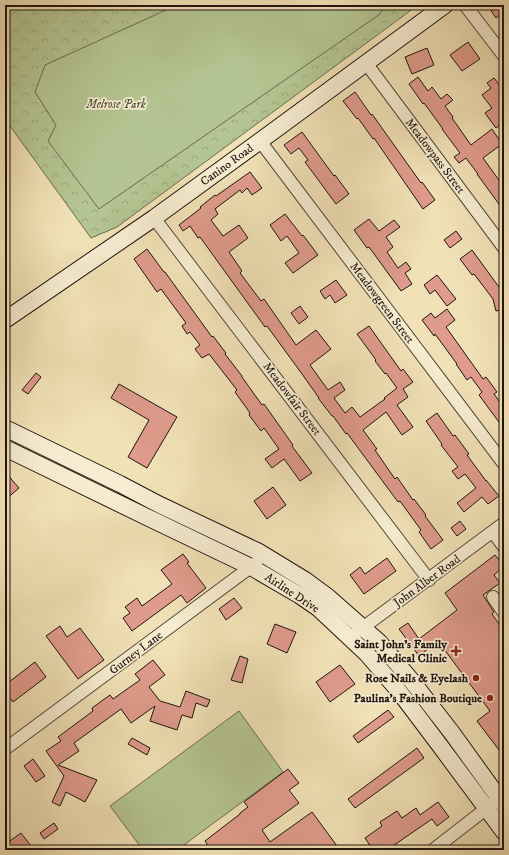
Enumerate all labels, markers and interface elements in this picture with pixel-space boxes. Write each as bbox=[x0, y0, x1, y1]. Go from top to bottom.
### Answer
park label: Melrose Park bbox=[85, 97, 146, 112]
street label: Meadowpass Street bbox=[402, 115, 468, 197]
street label: Canino Road bbox=[198, 141, 256, 189]
street label: Meadowgreen Street bbox=[347, 259, 418, 347]
street label: Meadowfair Street bbox=[260, 359, 324, 439]
street label: John Alber Road bbox=[390, 552, 463, 611]
street label: Airline Drive bbox=[262, 570, 322, 616]
street label: Gurney Lane bbox=[106, 628, 166, 678]
place label: Saint John's Family Medical Clinic bbox=[354, 637, 448, 666]
marker: Saint John's Family Medical Clinic bbox=[450, 645, 462, 657]
place label: Rose Nails & Eyelash bbox=[365, 671, 469, 686]
marker: Rose Nails & Eyelash bbox=[471, 673, 481, 683]
place label: Paulina's Fashion Boutique bbox=[354, 691, 482, 706]
marker: Paulina's Fashion Boutique bbox=[485, 693, 495, 703]

